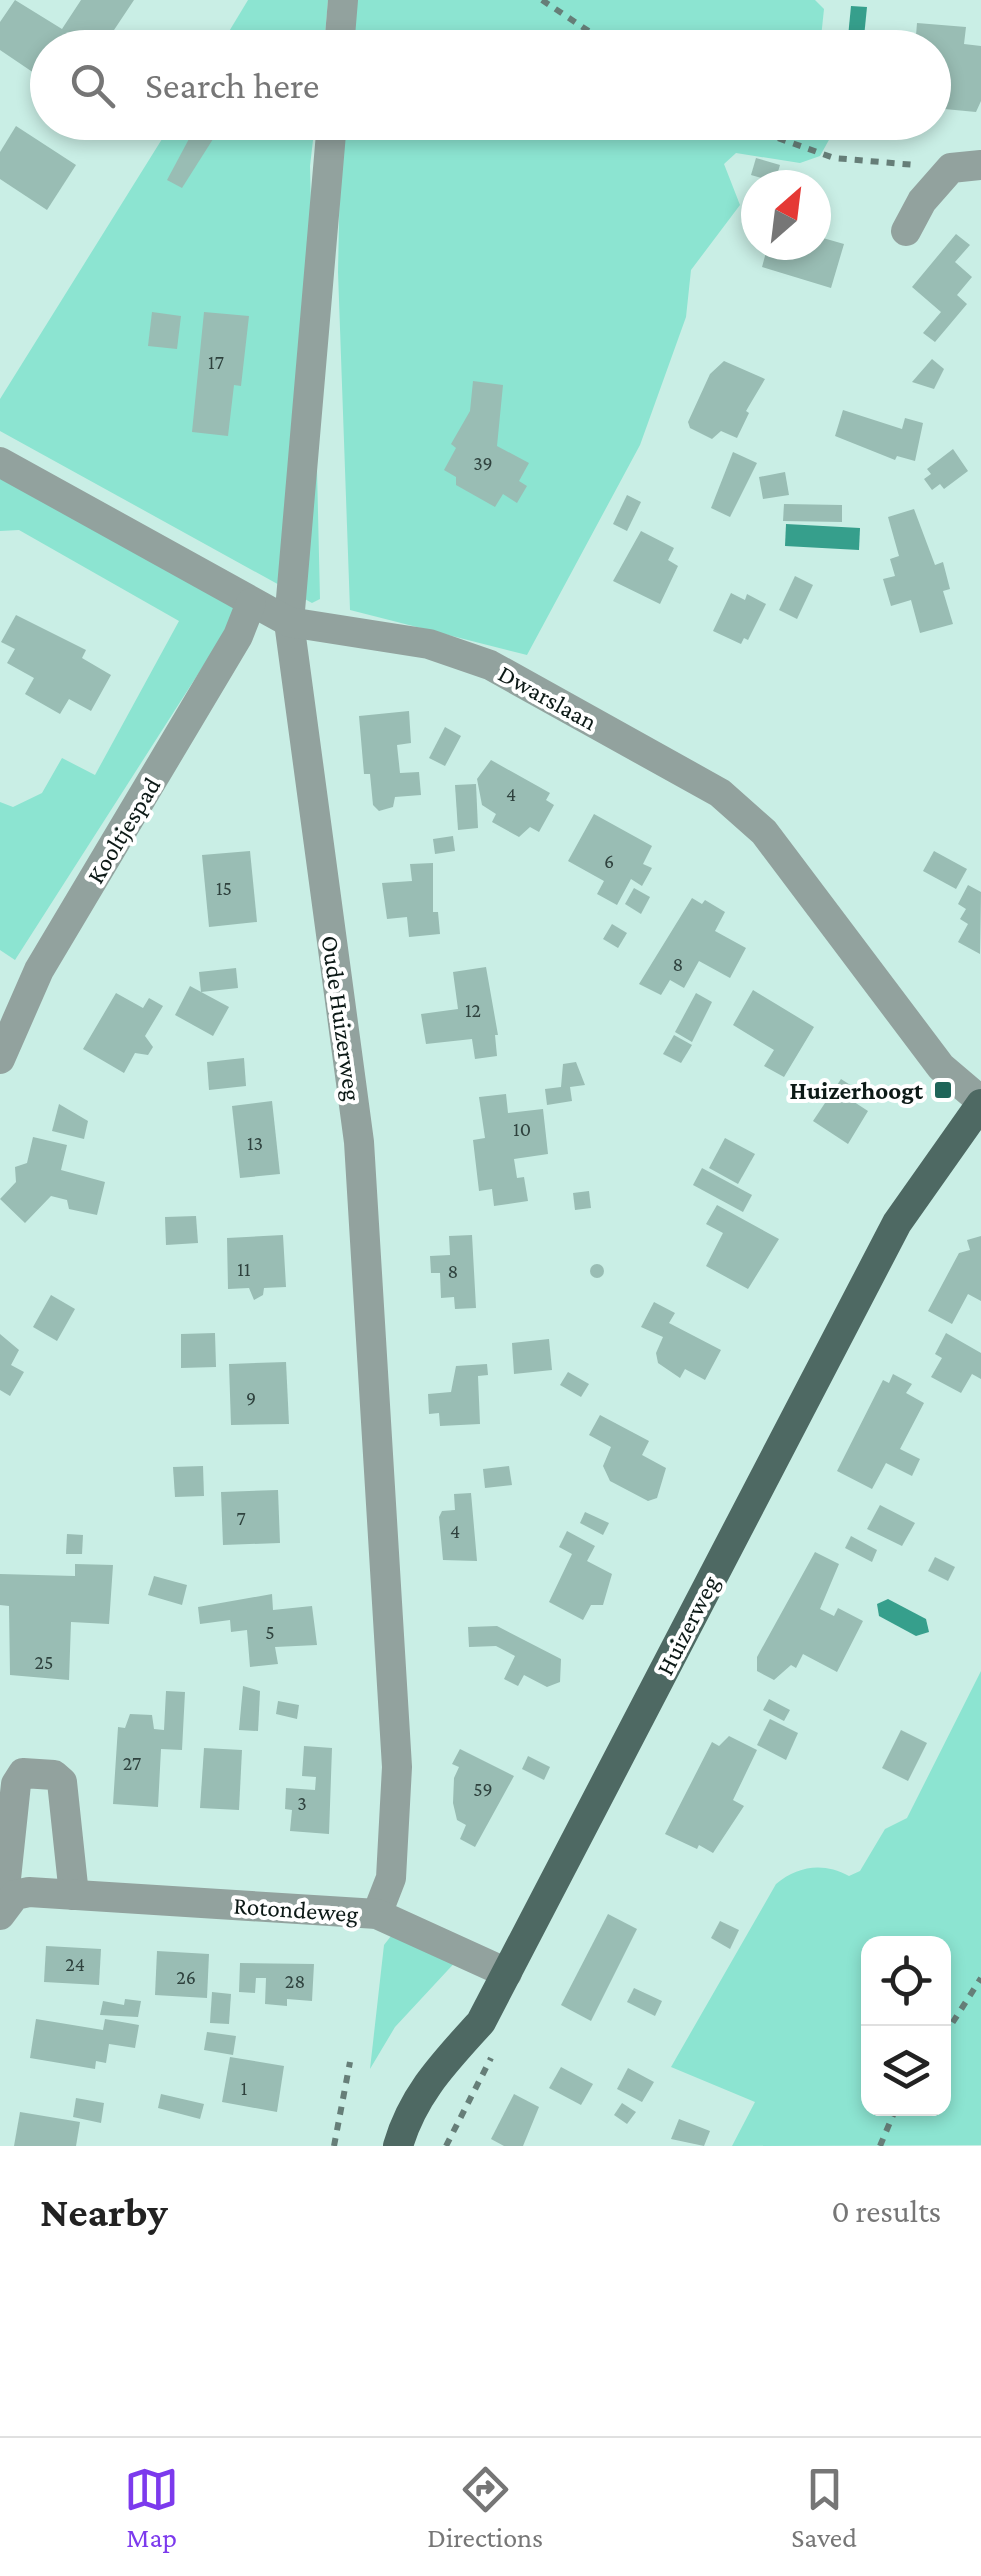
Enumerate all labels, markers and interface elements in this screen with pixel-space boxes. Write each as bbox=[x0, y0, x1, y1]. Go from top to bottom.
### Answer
search box bbox=[30, 30, 951, 140]
icon: search bbox=[65, 58, 120, 113]
text: Search here bbox=[145, 64, 319, 106]
north arrow bbox=[741, 170, 831, 260]
house number: 17 bbox=[208, 351, 224, 373]
house number: 39 bbox=[473, 452, 493, 474]
street label: Dwarslaan bbox=[494, 659, 602, 735]
street label: Kooltjespad bbox=[81, 773, 166, 888]
house number: 4 bbox=[506, 783, 516, 805]
house number: 6 bbox=[604, 850, 614, 872]
house number: 15 bbox=[216, 877, 232, 899]
street label: Oude Huizerweg bbox=[316, 934, 366, 1103]
house number: 8 bbox=[673, 953, 683, 975]
house number: 12 bbox=[465, 999, 481, 1021]
place label: Huizerhoogt bbox=[790, 1077, 924, 1104]
marker: Huizerhoogt bbox=[932, 1079, 954, 1101]
house number: 10 bbox=[513, 1118, 531, 1140]
house number: 13 bbox=[247, 1132, 263, 1154]
house number: 11 bbox=[237, 1258, 251, 1280]
house number: 8 bbox=[448, 1260, 458, 1282]
house number: 9 bbox=[246, 1387, 256, 1409]
house number: 7 bbox=[236, 1507, 246, 1529]
house number: 4 bbox=[450, 1520, 460, 1542]
street label: Huizerweg bbox=[651, 1571, 725, 1680]
house number: 5 bbox=[265, 1621, 275, 1643]
house number: 25 bbox=[35, 1651, 53, 1673]
house number: 27 bbox=[123, 1752, 141, 1774]
house number: 59 bbox=[473, 1778, 493, 1800]
house number: 3 bbox=[297, 1792, 307, 1814]
street label: Rotondeweg bbox=[232, 1892, 359, 1928]
map controls bbox=[861, 1936, 951, 2116]
button: locate bbox=[861, 1936, 951, 2026]
house number: 24 bbox=[65, 1953, 85, 1975]
house number: 26 bbox=[176, 1966, 196, 1988]
house number: 28 bbox=[285, 1970, 305, 1992]
button: layers bbox=[861, 2026, 951, 2116]
house number: 1 bbox=[241, 2077, 247, 2099]
text: Nearby bbox=[40, 2188, 168, 2235]
text: 0 results bbox=[831, 2193, 941, 2229]
tab: Map bbox=[124, 2462, 179, 2553]
tab: Directions bbox=[427, 2462, 543, 2553]
tab: Saved bbox=[791, 2462, 857, 2553]

